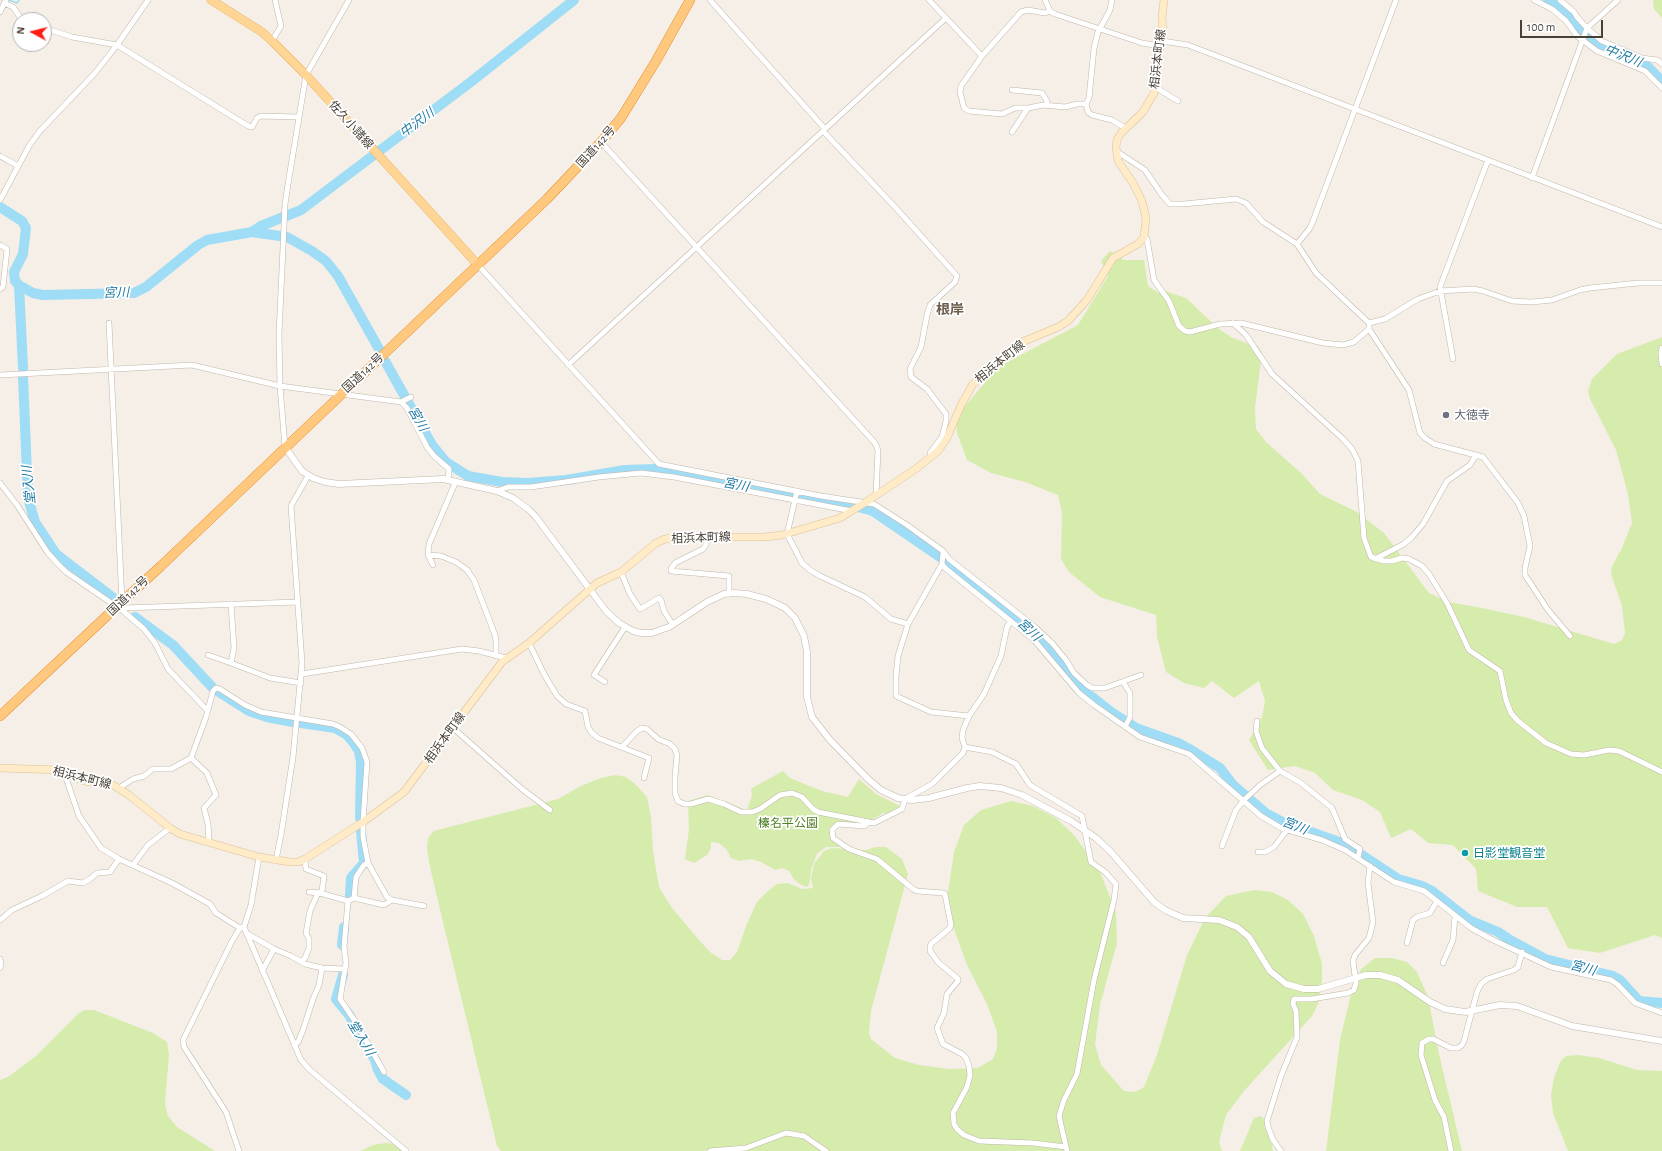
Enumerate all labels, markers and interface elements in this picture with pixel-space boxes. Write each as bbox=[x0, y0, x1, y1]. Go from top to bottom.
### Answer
north arrow bbox=[12, 12, 52, 52]
scale bar bbox=[1522, 12, 1605, 38]
text: 100 m bbox=[1527, 21, 1555, 33]
text: N bbox=[15, 26, 27, 35]
street label: 相浜本町線 bbox=[1147, 28, 1169, 90]
water label: 中沢川 bbox=[1602, 41, 1644, 71]
street label: 佐久小諸線 bbox=[326, 98, 376, 152]
water label: 中沢川 bbox=[397, 105, 437, 141]
street label: 国道142号 bbox=[573, 123, 619, 171]
water label: 宮川 bbox=[103, 285, 129, 301]
district label: 根岸 bbox=[936, 302, 964, 318]
street label: 相浜本町線 bbox=[972, 338, 1028, 386]
street label: 国道142号 bbox=[339, 350, 387, 396]
water label: 宮川 bbox=[405, 404, 431, 434]
place label: 大徳寺 bbox=[1454, 408, 1490, 422]
marker: 大徳寺 bbox=[1441, 410, 1451, 420]
water label: 堂入川 bbox=[19, 465, 39, 505]
water label: 宮川 bbox=[722, 475, 750, 495]
street label: 相浜本町線 bbox=[671, 530, 731, 546]
street label: 国道142号 bbox=[104, 573, 152, 619]
water label: 宮川 bbox=[1014, 615, 1044, 645]
street label: 相浜本町線 bbox=[422, 709, 468, 767]
street label: 相浜本町線 bbox=[51, 764, 113, 792]
water label: 宮川 bbox=[1280, 814, 1310, 838]
park label: 榛名平公園 bbox=[758, 816, 818, 830]
place label: 日影堂観音堂 bbox=[1473, 846, 1545, 860]
marker: 日影堂観音堂 bbox=[1460, 848, 1470, 858]
water label: 宮川 bbox=[1568, 957, 1598, 979]
water label: 堂入川 bbox=[344, 1017, 378, 1059]

